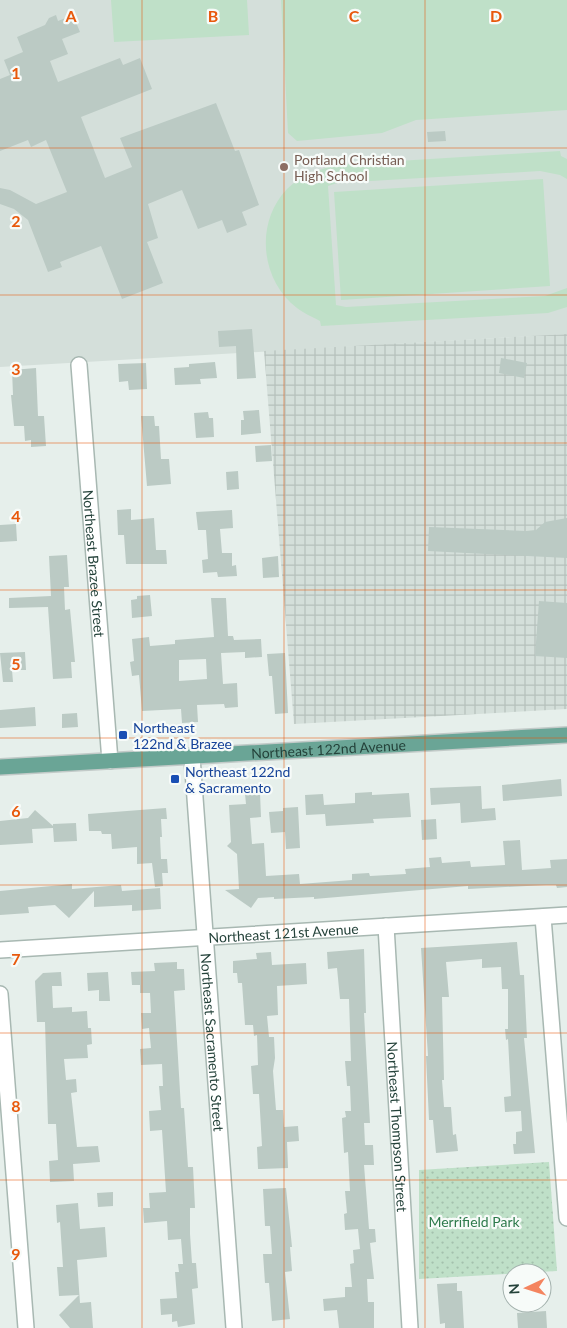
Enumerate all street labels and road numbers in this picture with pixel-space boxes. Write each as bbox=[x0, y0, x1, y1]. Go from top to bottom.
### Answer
street label: Northeast Brazee Street bbox=[80, 489, 109, 638]
street label: Northeast 122nd Avenue bbox=[251, 736, 406, 761]
street label: Northeast 121st Avenue bbox=[208, 919, 359, 946]
street label: Northeast Sacramento Street bbox=[198, 953, 228, 1132]
street label: Northeast Thompson Street bbox=[384, 1041, 412, 1212]

